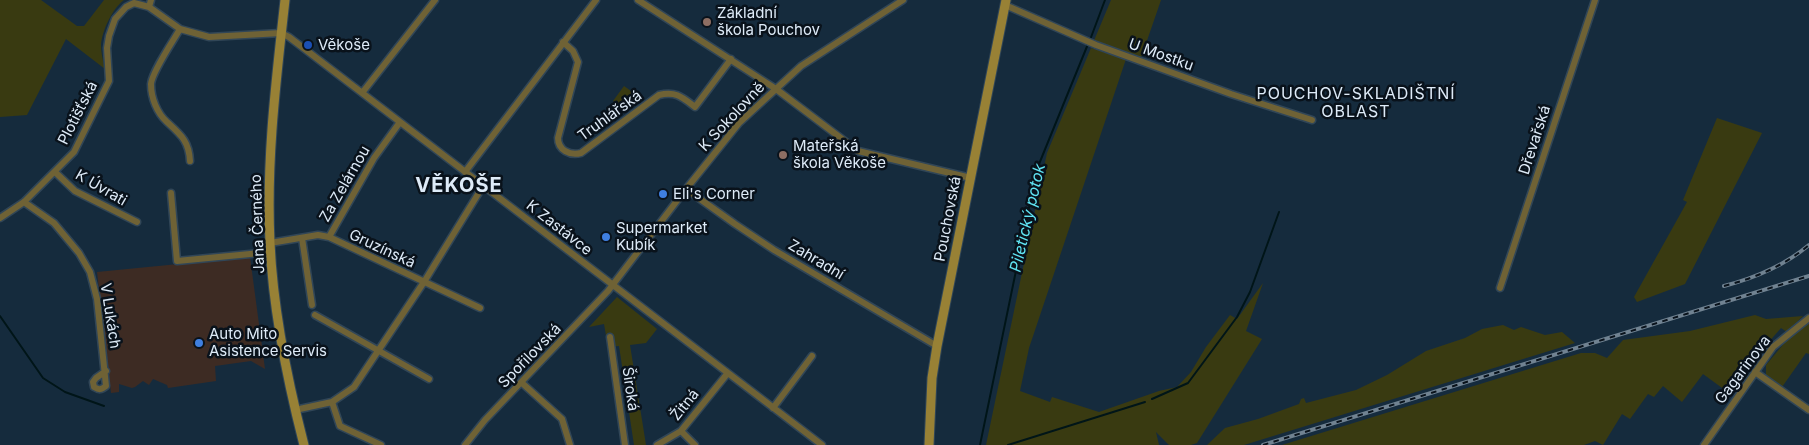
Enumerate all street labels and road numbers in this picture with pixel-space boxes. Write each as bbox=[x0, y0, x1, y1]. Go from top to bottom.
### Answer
street label: U Mostku bbox=[1126, 35, 1196, 75]
street label: Plotišťská bbox=[54, 78, 102, 148]
street label: K Sokolovně bbox=[695, 79, 769, 155]
street label: Truhlářská bbox=[575, 87, 645, 145]
street label: Dřevařská bbox=[1515, 103, 1555, 177]
street label: Za Zelárnou bbox=[316, 143, 374, 225]
street label: K Úvrati bbox=[72, 166, 130, 210]
street label: Jana Černého bbox=[247, 174, 269, 274]
street label: Pouchovská bbox=[931, 175, 965, 263]
street label: K Zastávce bbox=[522, 197, 596, 259]
street label: Gruzínská bbox=[346, 226, 418, 272]
street label: Zahradní bbox=[785, 236, 847, 284]
street label: V Lukách bbox=[96, 282, 124, 350]
street label: Spořilovská bbox=[495, 320, 565, 392]
street label: Gagarinova bbox=[1711, 332, 1775, 408]
street label: Široká bbox=[618, 366, 642, 412]
street label: Žitná bbox=[667, 386, 703, 424]

